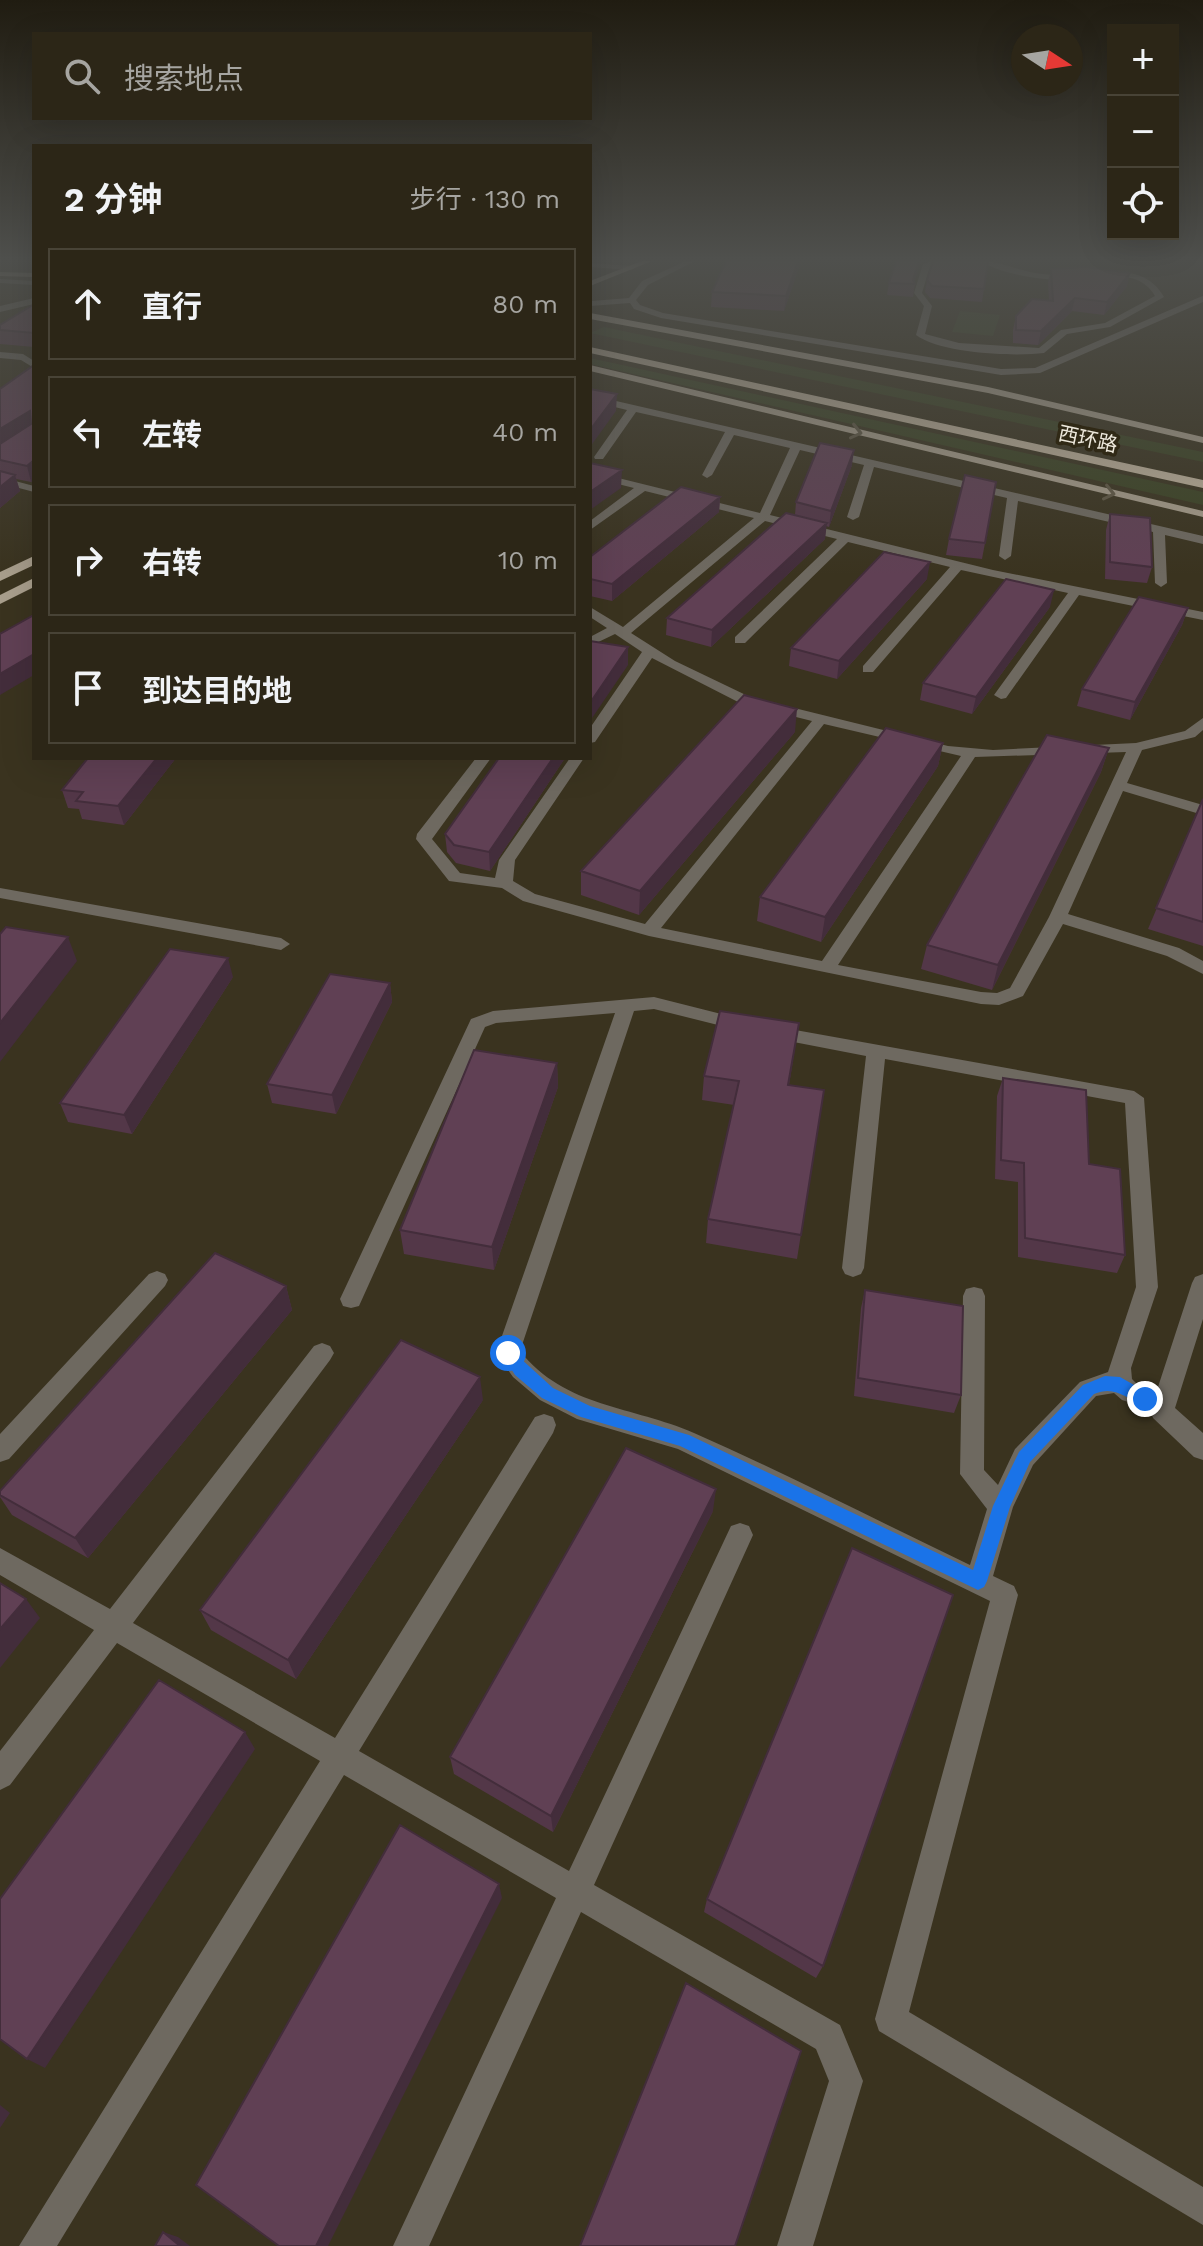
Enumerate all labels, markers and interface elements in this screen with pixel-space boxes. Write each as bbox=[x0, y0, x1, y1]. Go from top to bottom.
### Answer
north arrow bbox=[1011, 24, 1083, 96]
map controls bbox=[1107, 24, 1179, 240]
button: + bbox=[1107, 24, 1179, 96]
search box bbox=[32, 32, 592, 120]
icon: search bbox=[60, 54, 104, 98]
text: 搜索地点 bbox=[124, 61, 244, 96]
button: − bbox=[1107, 96, 1179, 168]
button: locate bbox=[1107, 168, 1179, 240]
text: 2 分钟 bbox=[64, 179, 162, 219]
text: 步行 · 130 m bbox=[410, 184, 560, 214]
icon: ahead bbox=[66, 282, 110, 326]
text: 直行 bbox=[142, 289, 202, 324]
text: 80 m bbox=[492, 289, 558, 319]
icon: left bbox=[66, 410, 110, 454]
text: 左转 bbox=[142, 417, 202, 452]
text: 40 m bbox=[492, 417, 558, 447]
street label: 西环路 bbox=[1056, 421, 1120, 457]
one-way arrow bbox=[849, 423, 863, 440]
one-way arrow bbox=[1102, 483, 1116, 500]
icon: right bbox=[66, 538, 110, 582]
text: 右转 bbox=[142, 545, 202, 580]
text: 10 m bbox=[498, 545, 558, 575]
icon: arrive bbox=[66, 666, 110, 710]
text: 到达目的地 bbox=[142, 673, 292, 708]
route start bbox=[490, 1335, 526, 1371]
route end bbox=[1127, 1381, 1163, 1417]

